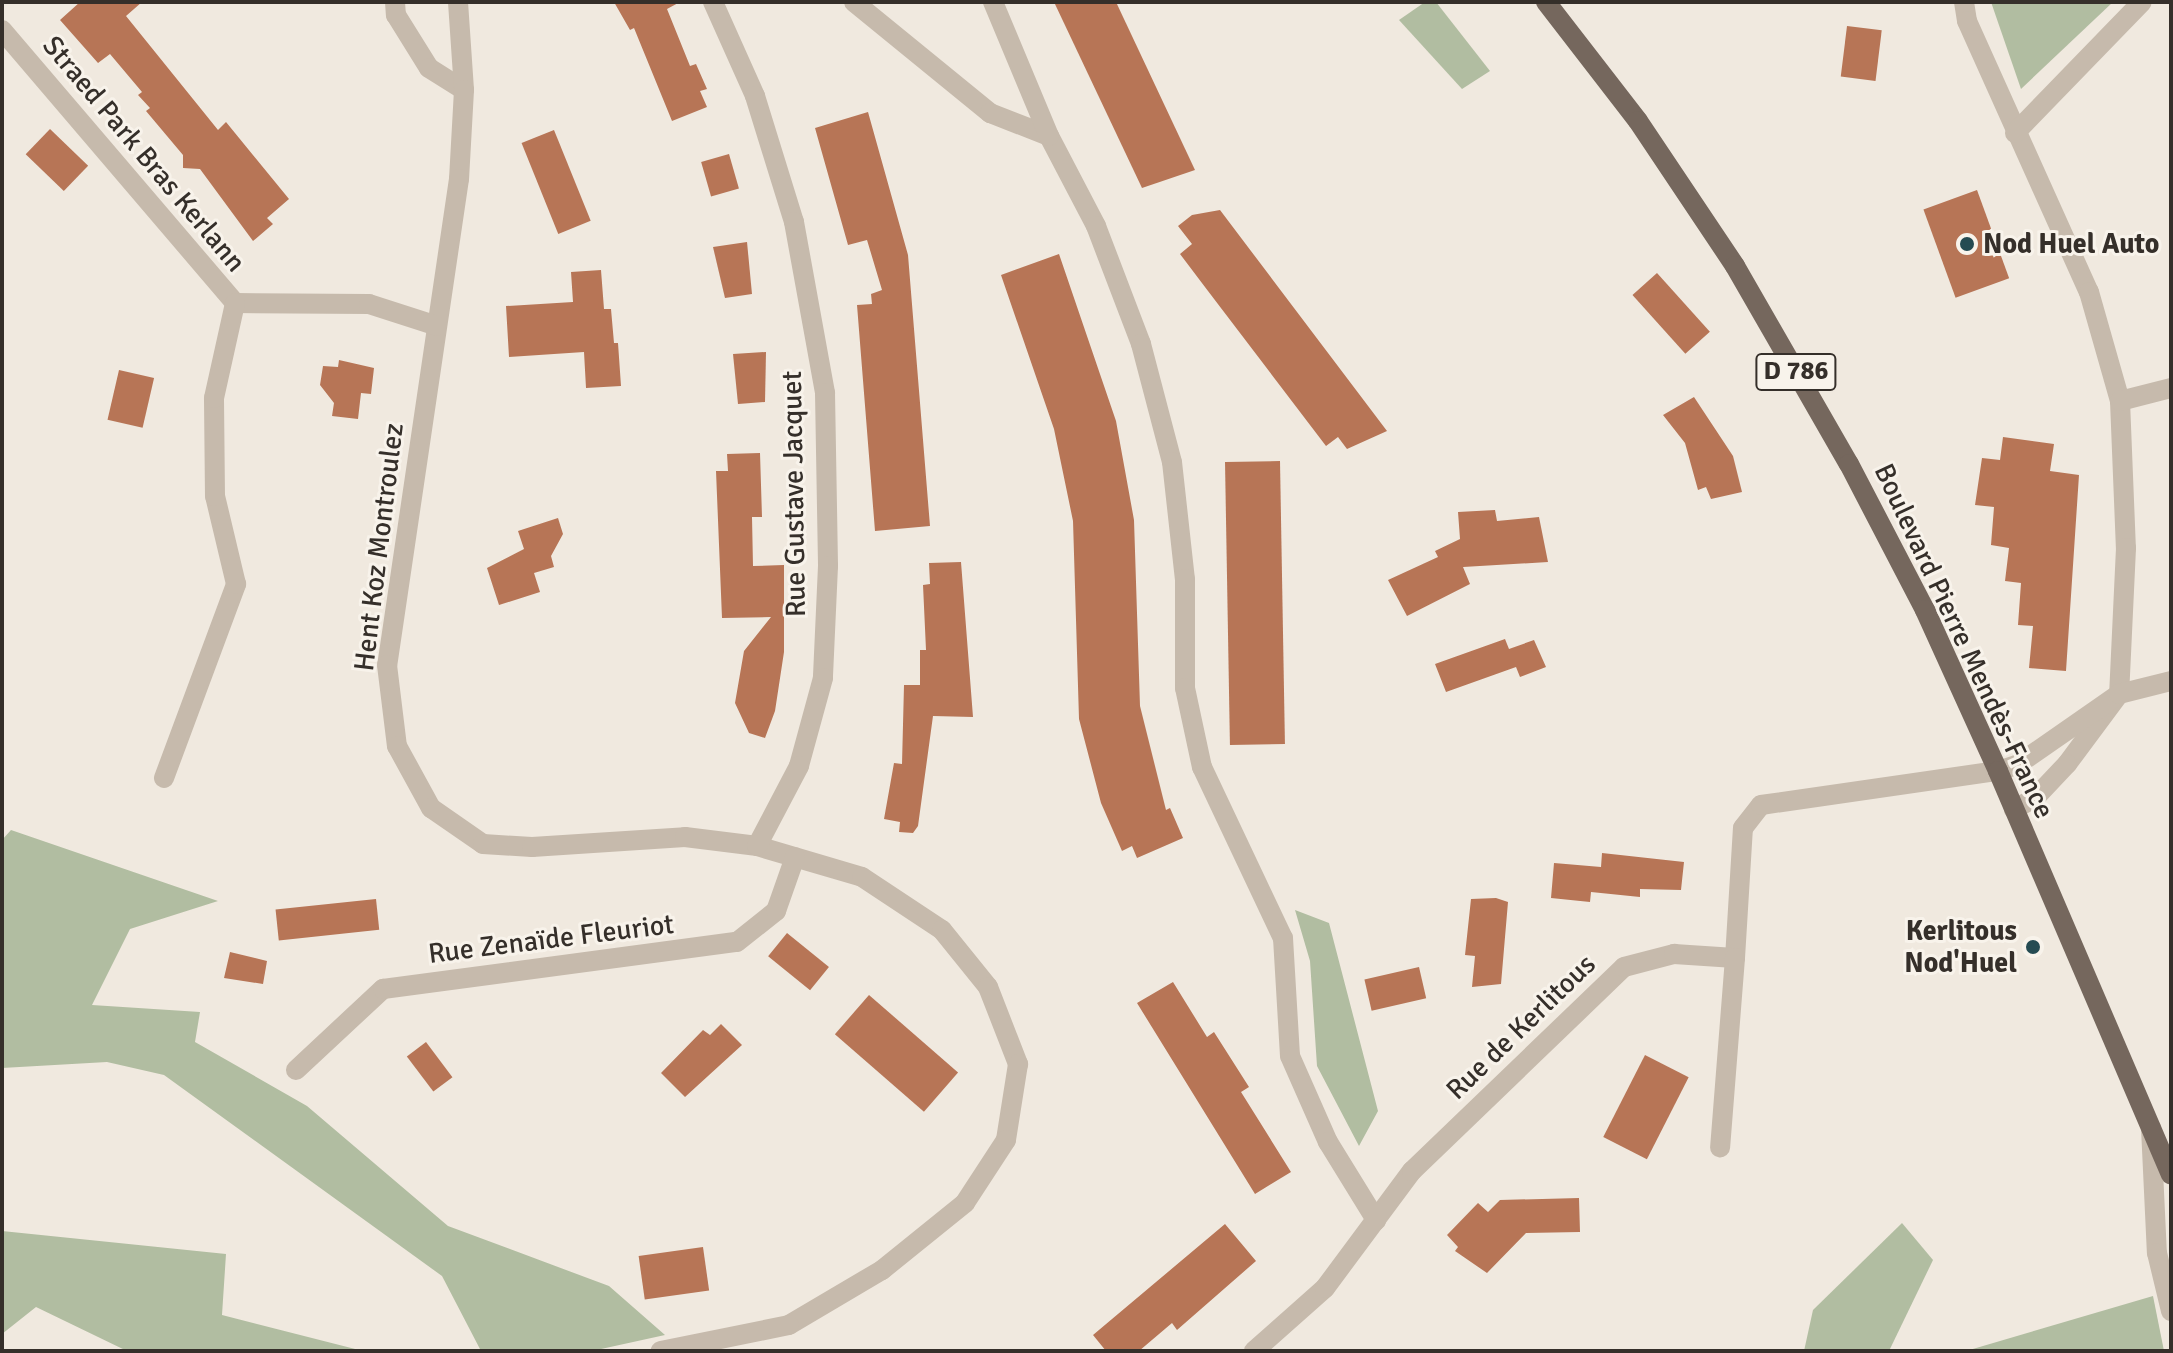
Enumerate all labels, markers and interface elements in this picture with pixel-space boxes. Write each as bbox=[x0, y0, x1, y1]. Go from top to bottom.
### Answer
street label: Straed Park Bras Kerlann bbox=[36, 29, 252, 279]
place label: Nod Huel Auto bbox=[1983, 227, 2159, 261]
marker: Nod Huel Auto bbox=[1958, 235, 1976, 253]
road number: D 786 bbox=[1754, 350, 1838, 394]
street label: Rue Gustave Jacquet bbox=[775, 371, 813, 617]
street label: Hent Koz Montroulez bbox=[347, 421, 411, 673]
street label: Boulevard Pierre Mendès-France bbox=[1867, 458, 2061, 824]
street label: Rue Zenaïde Fleuriot bbox=[426, 907, 676, 971]
place label: Kerlitous Nod'Huel bbox=[1904, 914, 2017, 980]
marker: Kerlitous Nod'Huel bbox=[2024, 938, 2042, 956]
street label: Rue de Kerlitous bbox=[1439, 947, 1603, 1107]

